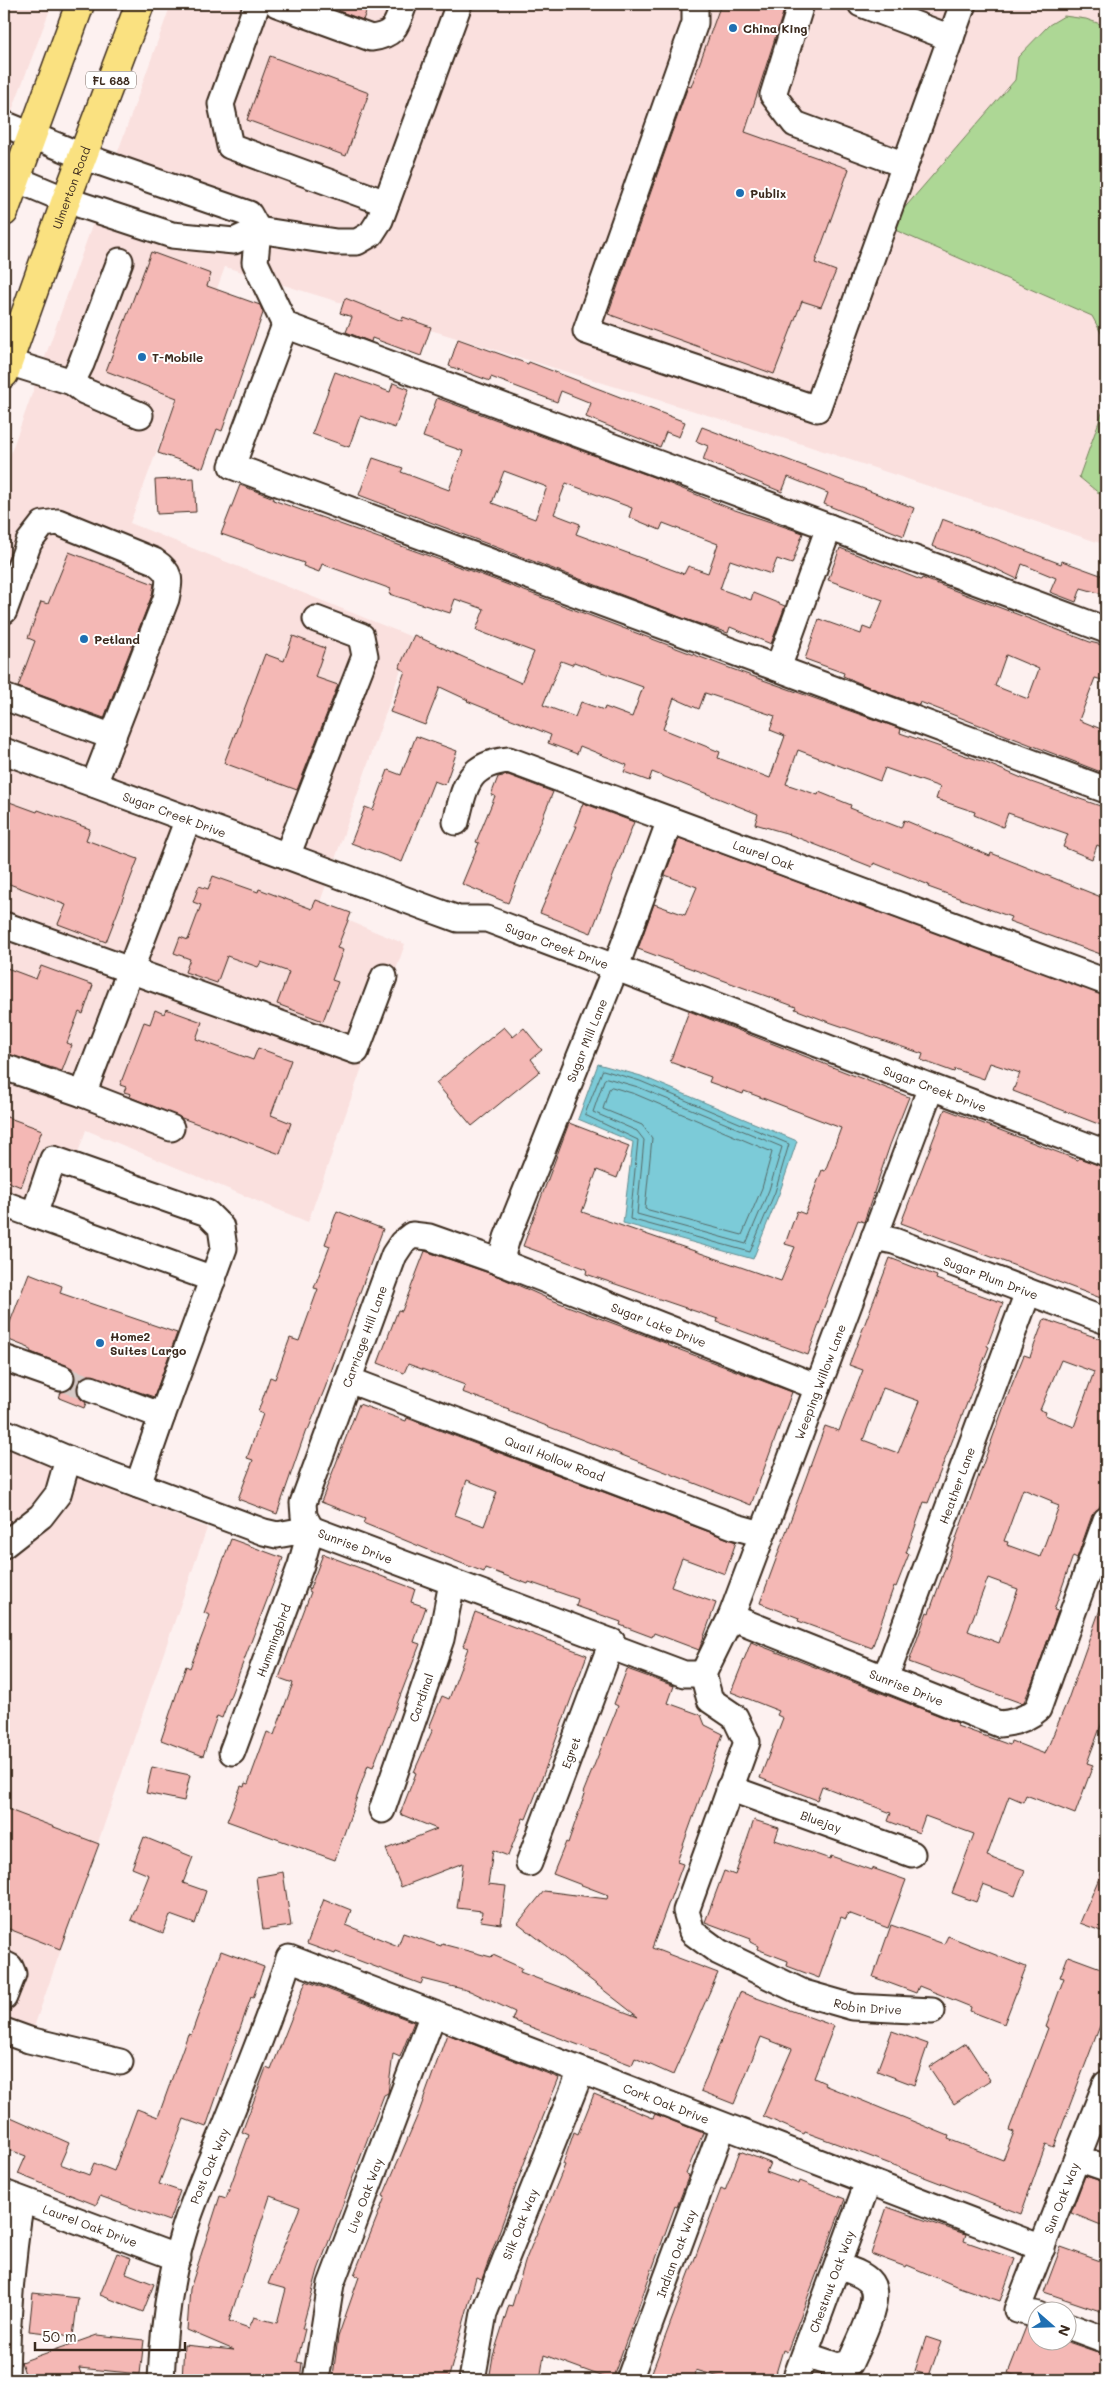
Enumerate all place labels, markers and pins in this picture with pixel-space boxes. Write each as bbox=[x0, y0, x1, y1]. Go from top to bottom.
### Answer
place label: China King bbox=[743, 20, 808, 36]
marker: China King bbox=[727, 22, 739, 34]
place label: Publix bbox=[750, 185, 786, 201]
marker: Publix bbox=[734, 187, 746, 199]
place label: T-Mobile bbox=[152, 349, 203, 365]
marker: T-Mobile bbox=[136, 351, 148, 363]
place label: Petland bbox=[94, 631, 140, 647]
marker: Petland bbox=[78, 633, 90, 645]
place label: Home2 Suites Largo bbox=[110, 1328, 186, 1358]
marker: Home2 Suites Largo bbox=[94, 1337, 106, 1349]

